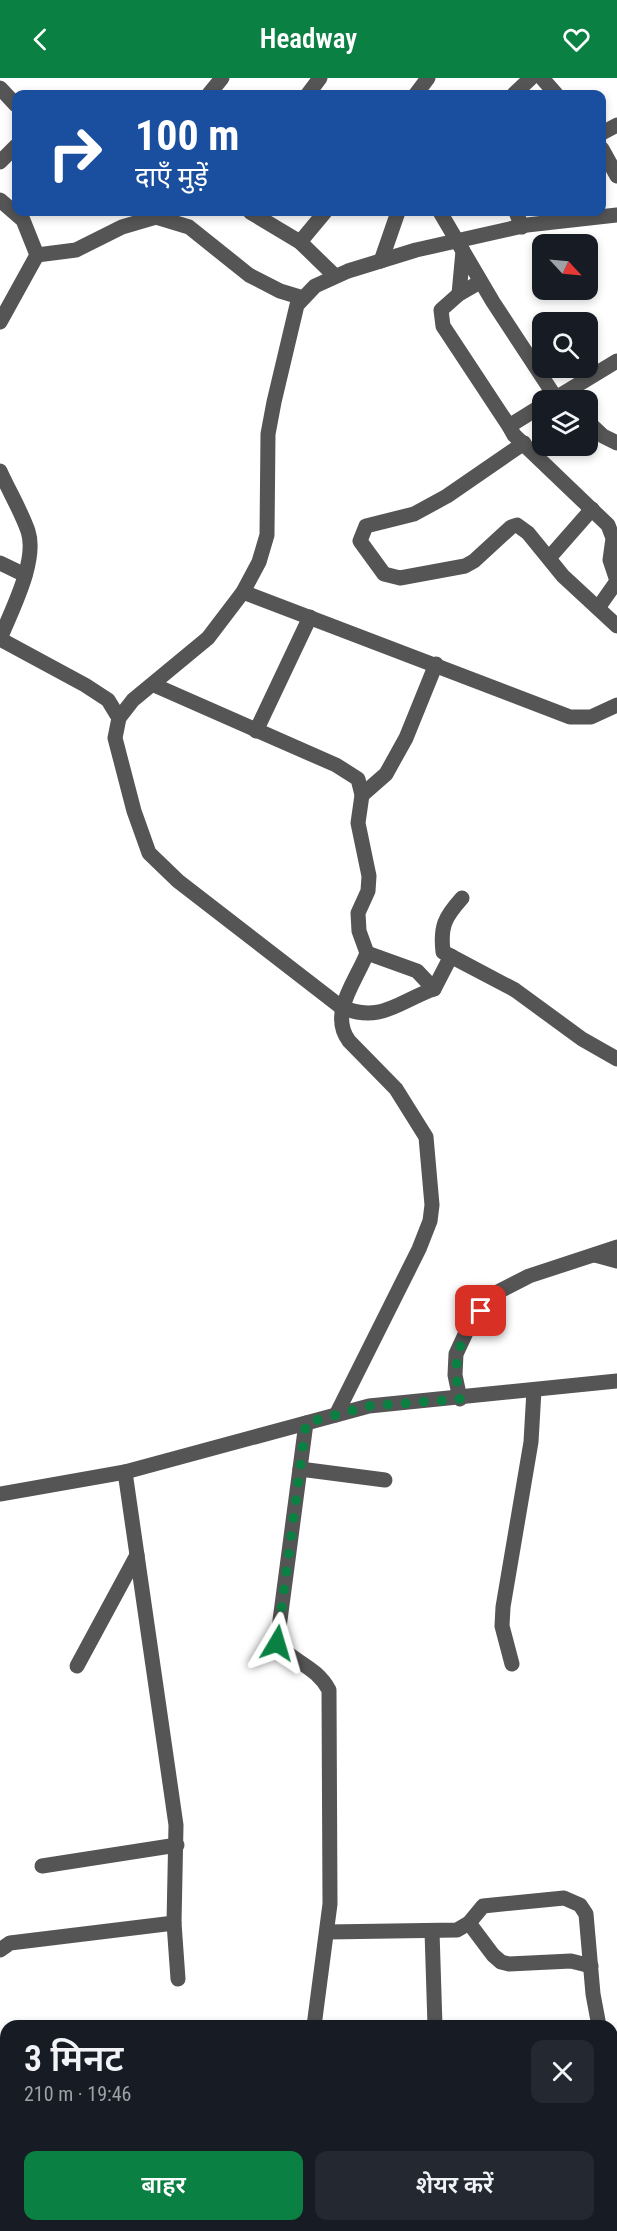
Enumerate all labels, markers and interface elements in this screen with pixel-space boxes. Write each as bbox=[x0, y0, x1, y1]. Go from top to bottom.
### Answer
icon: back bbox=[24, 23, 57, 56]
text: Headway bbox=[260, 23, 357, 55]
icon: heart bbox=[560, 23, 593, 56]
text: 100 m bbox=[135, 111, 240, 160]
icon: right bbox=[36, 114, 114, 192]
text: दाएँ मुड़ें bbox=[135, 161, 208, 193]
north arrow bbox=[532, 234, 598, 300]
map controls bbox=[532, 234, 598, 456]
button: search bbox=[532, 312, 598, 378]
button: layers bbox=[532, 390, 598, 456]
pin bbox=[455, 1285, 506, 1336]
icon: arrive bbox=[464, 1294, 497, 1327]
position arrow bbox=[245, 1611, 309, 1675]
text: 3 मिनट bbox=[24, 2038, 123, 2080]
button: close bbox=[531, 2040, 594, 2103]
text: 210 m · 19:46 bbox=[24, 2082, 131, 2106]
button: बाहर bbox=[24, 2151, 303, 2220]
button: शेयर करें bbox=[315, 2151, 594, 2220]

